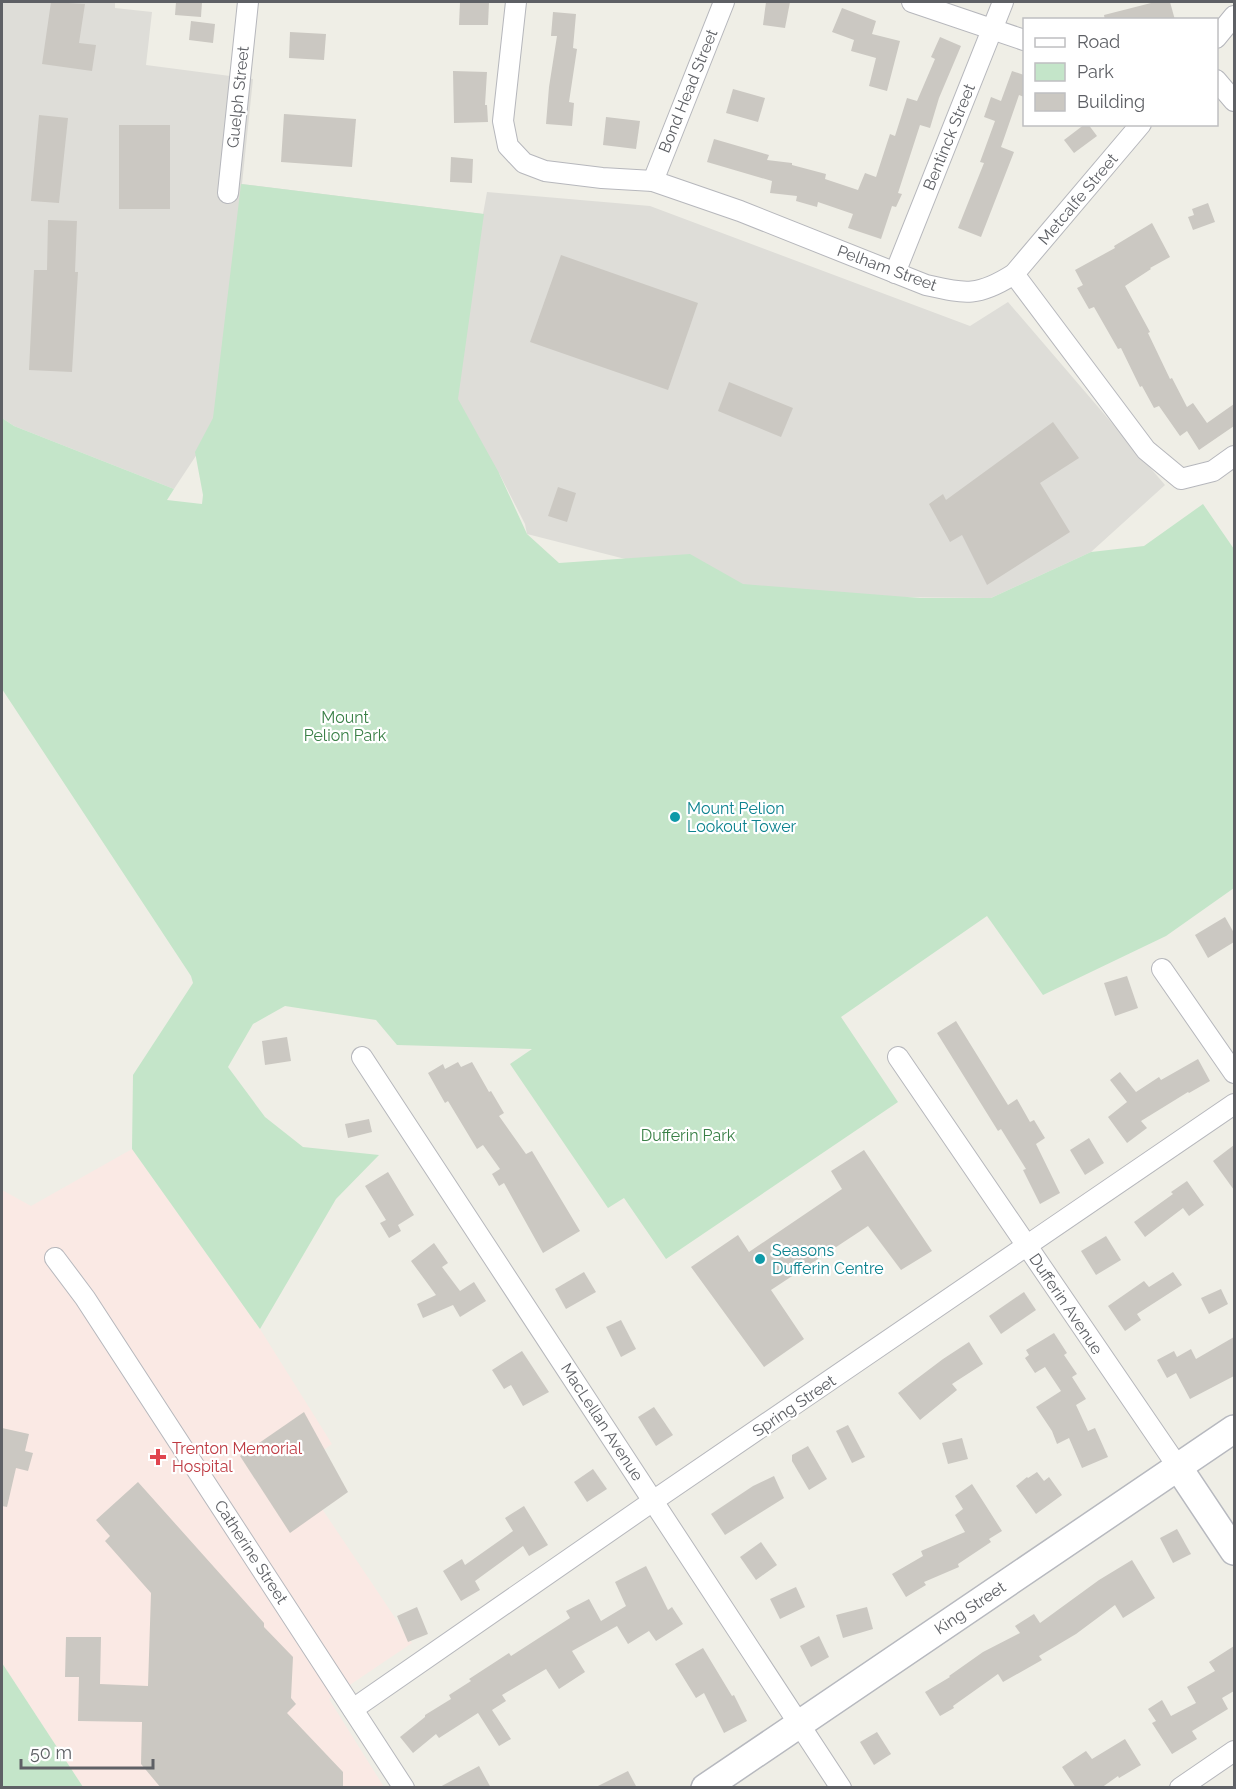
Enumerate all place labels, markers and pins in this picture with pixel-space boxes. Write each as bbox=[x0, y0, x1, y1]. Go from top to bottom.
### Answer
place label: Mount Pelion Lookout Tower bbox=[687, 799, 797, 836]
marker: Mount Pelion Lookout Tower bbox=[668, 810, 682, 824]
place label: Seasons Dufferin Centre bbox=[772, 1241, 884, 1278]
marker: Seasons Dufferin Centre bbox=[753, 1252, 767, 1266]
place label: Trenton Memorial Hospital bbox=[172, 1439, 303, 1476]
marker: Trenton Memorial Hospital bbox=[149, 1448, 167, 1466]

